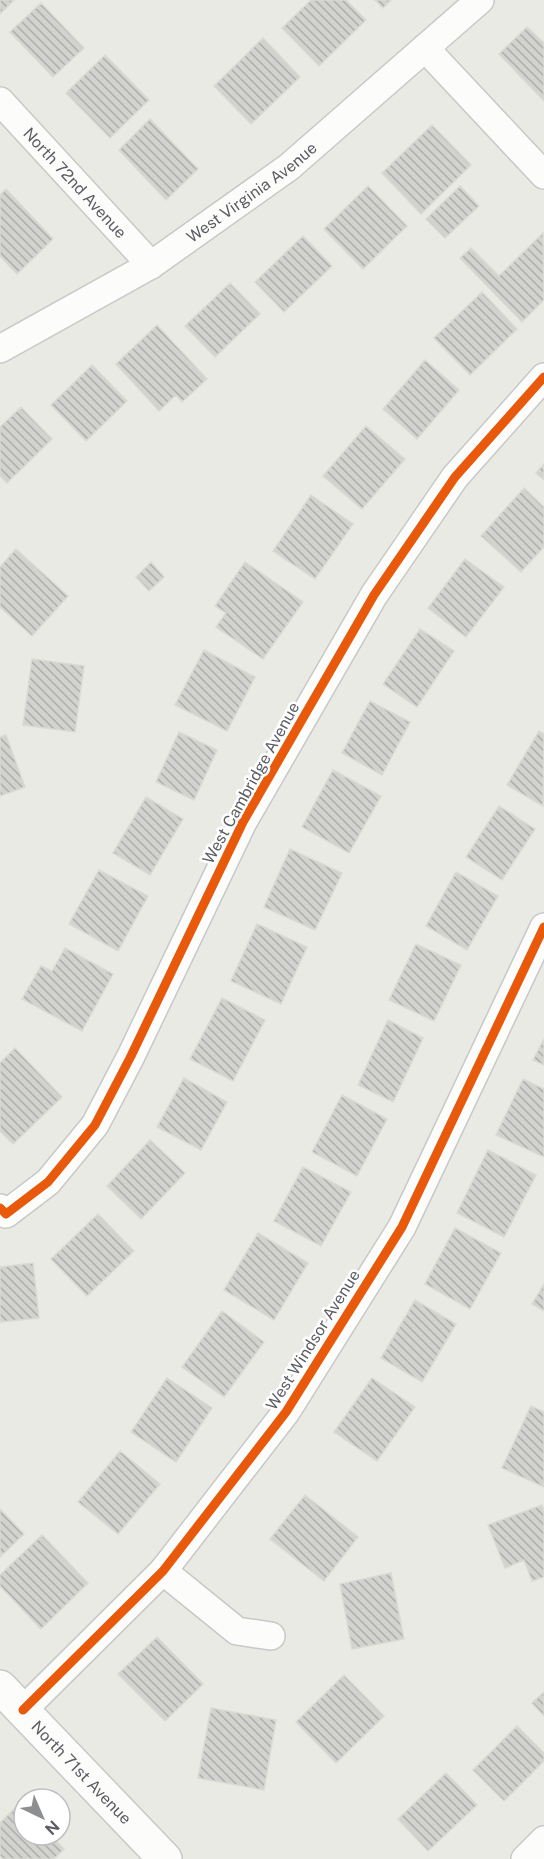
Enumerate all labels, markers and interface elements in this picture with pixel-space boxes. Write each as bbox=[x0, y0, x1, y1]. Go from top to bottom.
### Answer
street label: North 72nd Avenue bbox=[20, 123, 131, 242]
street label: West Virginia Avenue bbox=[183, 138, 320, 246]
street label: West Cambridge Avenue bbox=[199, 699, 303, 867]
street label: West Windsor Avenue bbox=[262, 1266, 364, 1414]
street label: North 71st Avenue bbox=[29, 1717, 137, 1829]
north arrow bbox=[12, 1787, 72, 1847]

